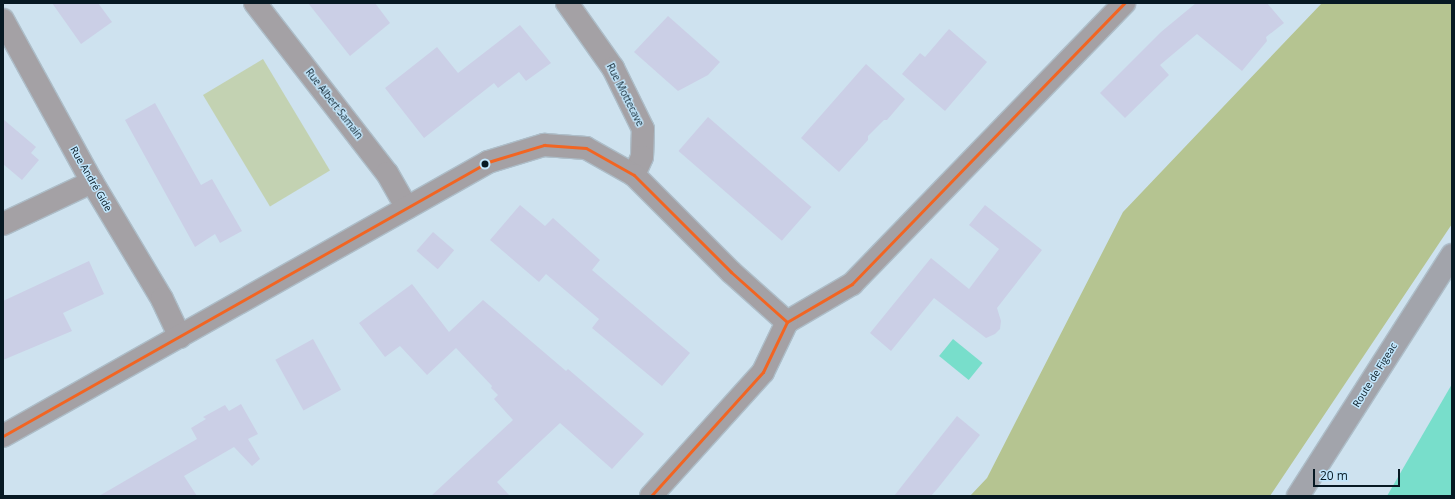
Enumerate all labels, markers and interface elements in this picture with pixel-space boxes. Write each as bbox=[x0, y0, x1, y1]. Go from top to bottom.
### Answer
street label: Rue Mottecave bbox=[604, 61, 646, 129]
street label: Rue Albert Samain bbox=[303, 66, 365, 142]
street label: Rue André Gide bbox=[68, 144, 114, 214]
unlabelled marker bbox=[480, 159, 490, 169]
street label: Route de Figeac bbox=[1350, 341, 1400, 409]
scale bar bbox=[1315, 461, 1402, 487]
text: 20 m bbox=[1320, 467, 1348, 484]

